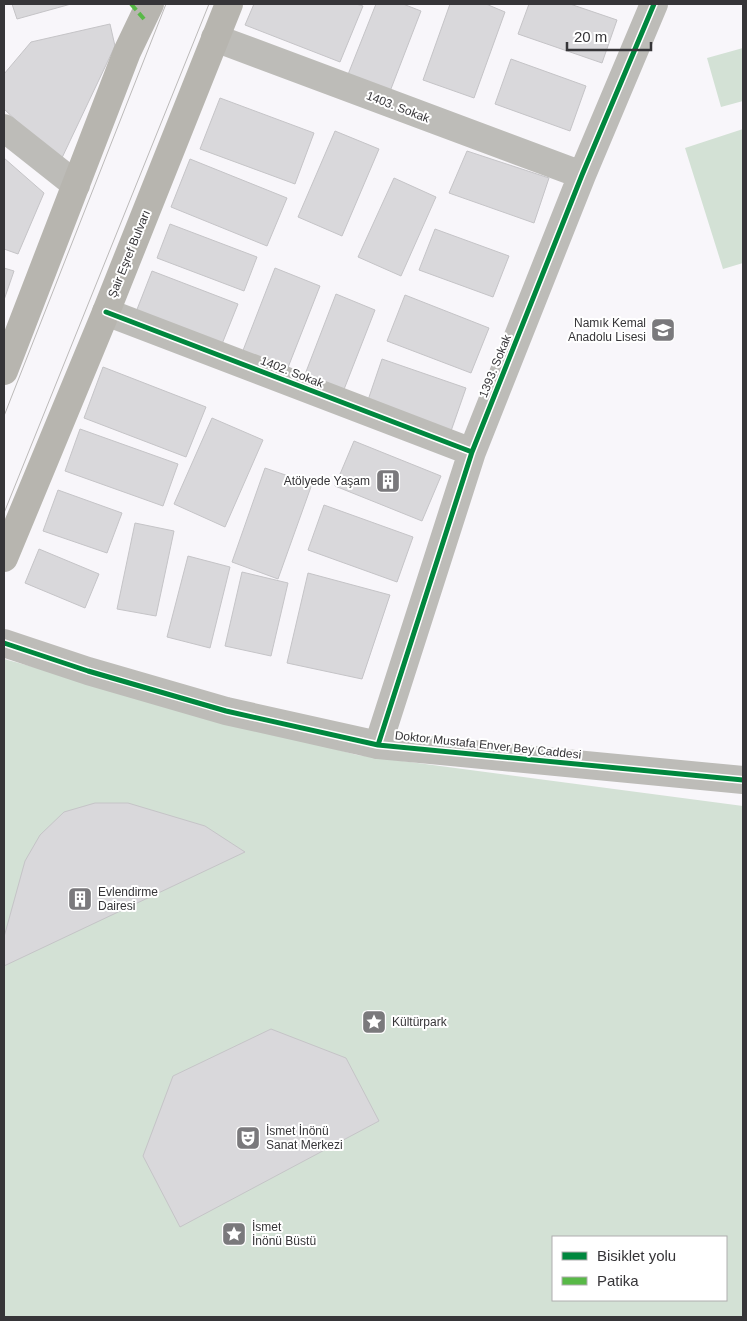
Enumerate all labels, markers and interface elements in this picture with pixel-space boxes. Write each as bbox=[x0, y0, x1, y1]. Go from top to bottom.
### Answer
scale bar bbox=[567, 20, 651, 52]
text: 20 m bbox=[574, 28, 607, 45]
street label: 1403. Sokak bbox=[364, 89, 433, 126]
street label: Şair Eşref Bulvarı bbox=[105, 208, 153, 300]
place label: Namık Kemal Anadolu Lisesi bbox=[568, 316, 646, 344]
school or university icon: Namık Kemal Anadolu Lisesi bbox=[650, 317, 676, 343]
street label: 1393. Sokak bbox=[476, 332, 514, 400]
street label: 1402. Sokak bbox=[258, 354, 327, 391]
building icon: Atölyede Yaşam bbox=[375, 468, 401, 494]
place label: Atölyede Yaşam bbox=[284, 474, 370, 488]
street label: Doktor Mustafa Enver Bey Caddesi bbox=[394, 728, 582, 762]
place label: Evlendirme Dairesi bbox=[98, 885, 158, 913]
building icon: Evlendirme Dairesi bbox=[67, 886, 93, 912]
place icon: Kültürpark bbox=[361, 1009, 387, 1035]
place label: Kültürpark bbox=[392, 1015, 448, 1029]
place label: İsmet İnönü Sanat Merkezi bbox=[266, 1124, 343, 1152]
theatre icon: İsmet İnönü Sanat Merkezi bbox=[235, 1125, 261, 1151]
place label: İsmet İnönü Büstü bbox=[252, 1220, 316, 1248]
place icon: İsmet İnönü Büstü bbox=[221, 1221, 247, 1247]
legend bbox=[552, 1236, 727, 1301]
text: Bisiklet yolu bbox=[597, 1247, 676, 1264]
text: Patika bbox=[597, 1272, 639, 1289]

